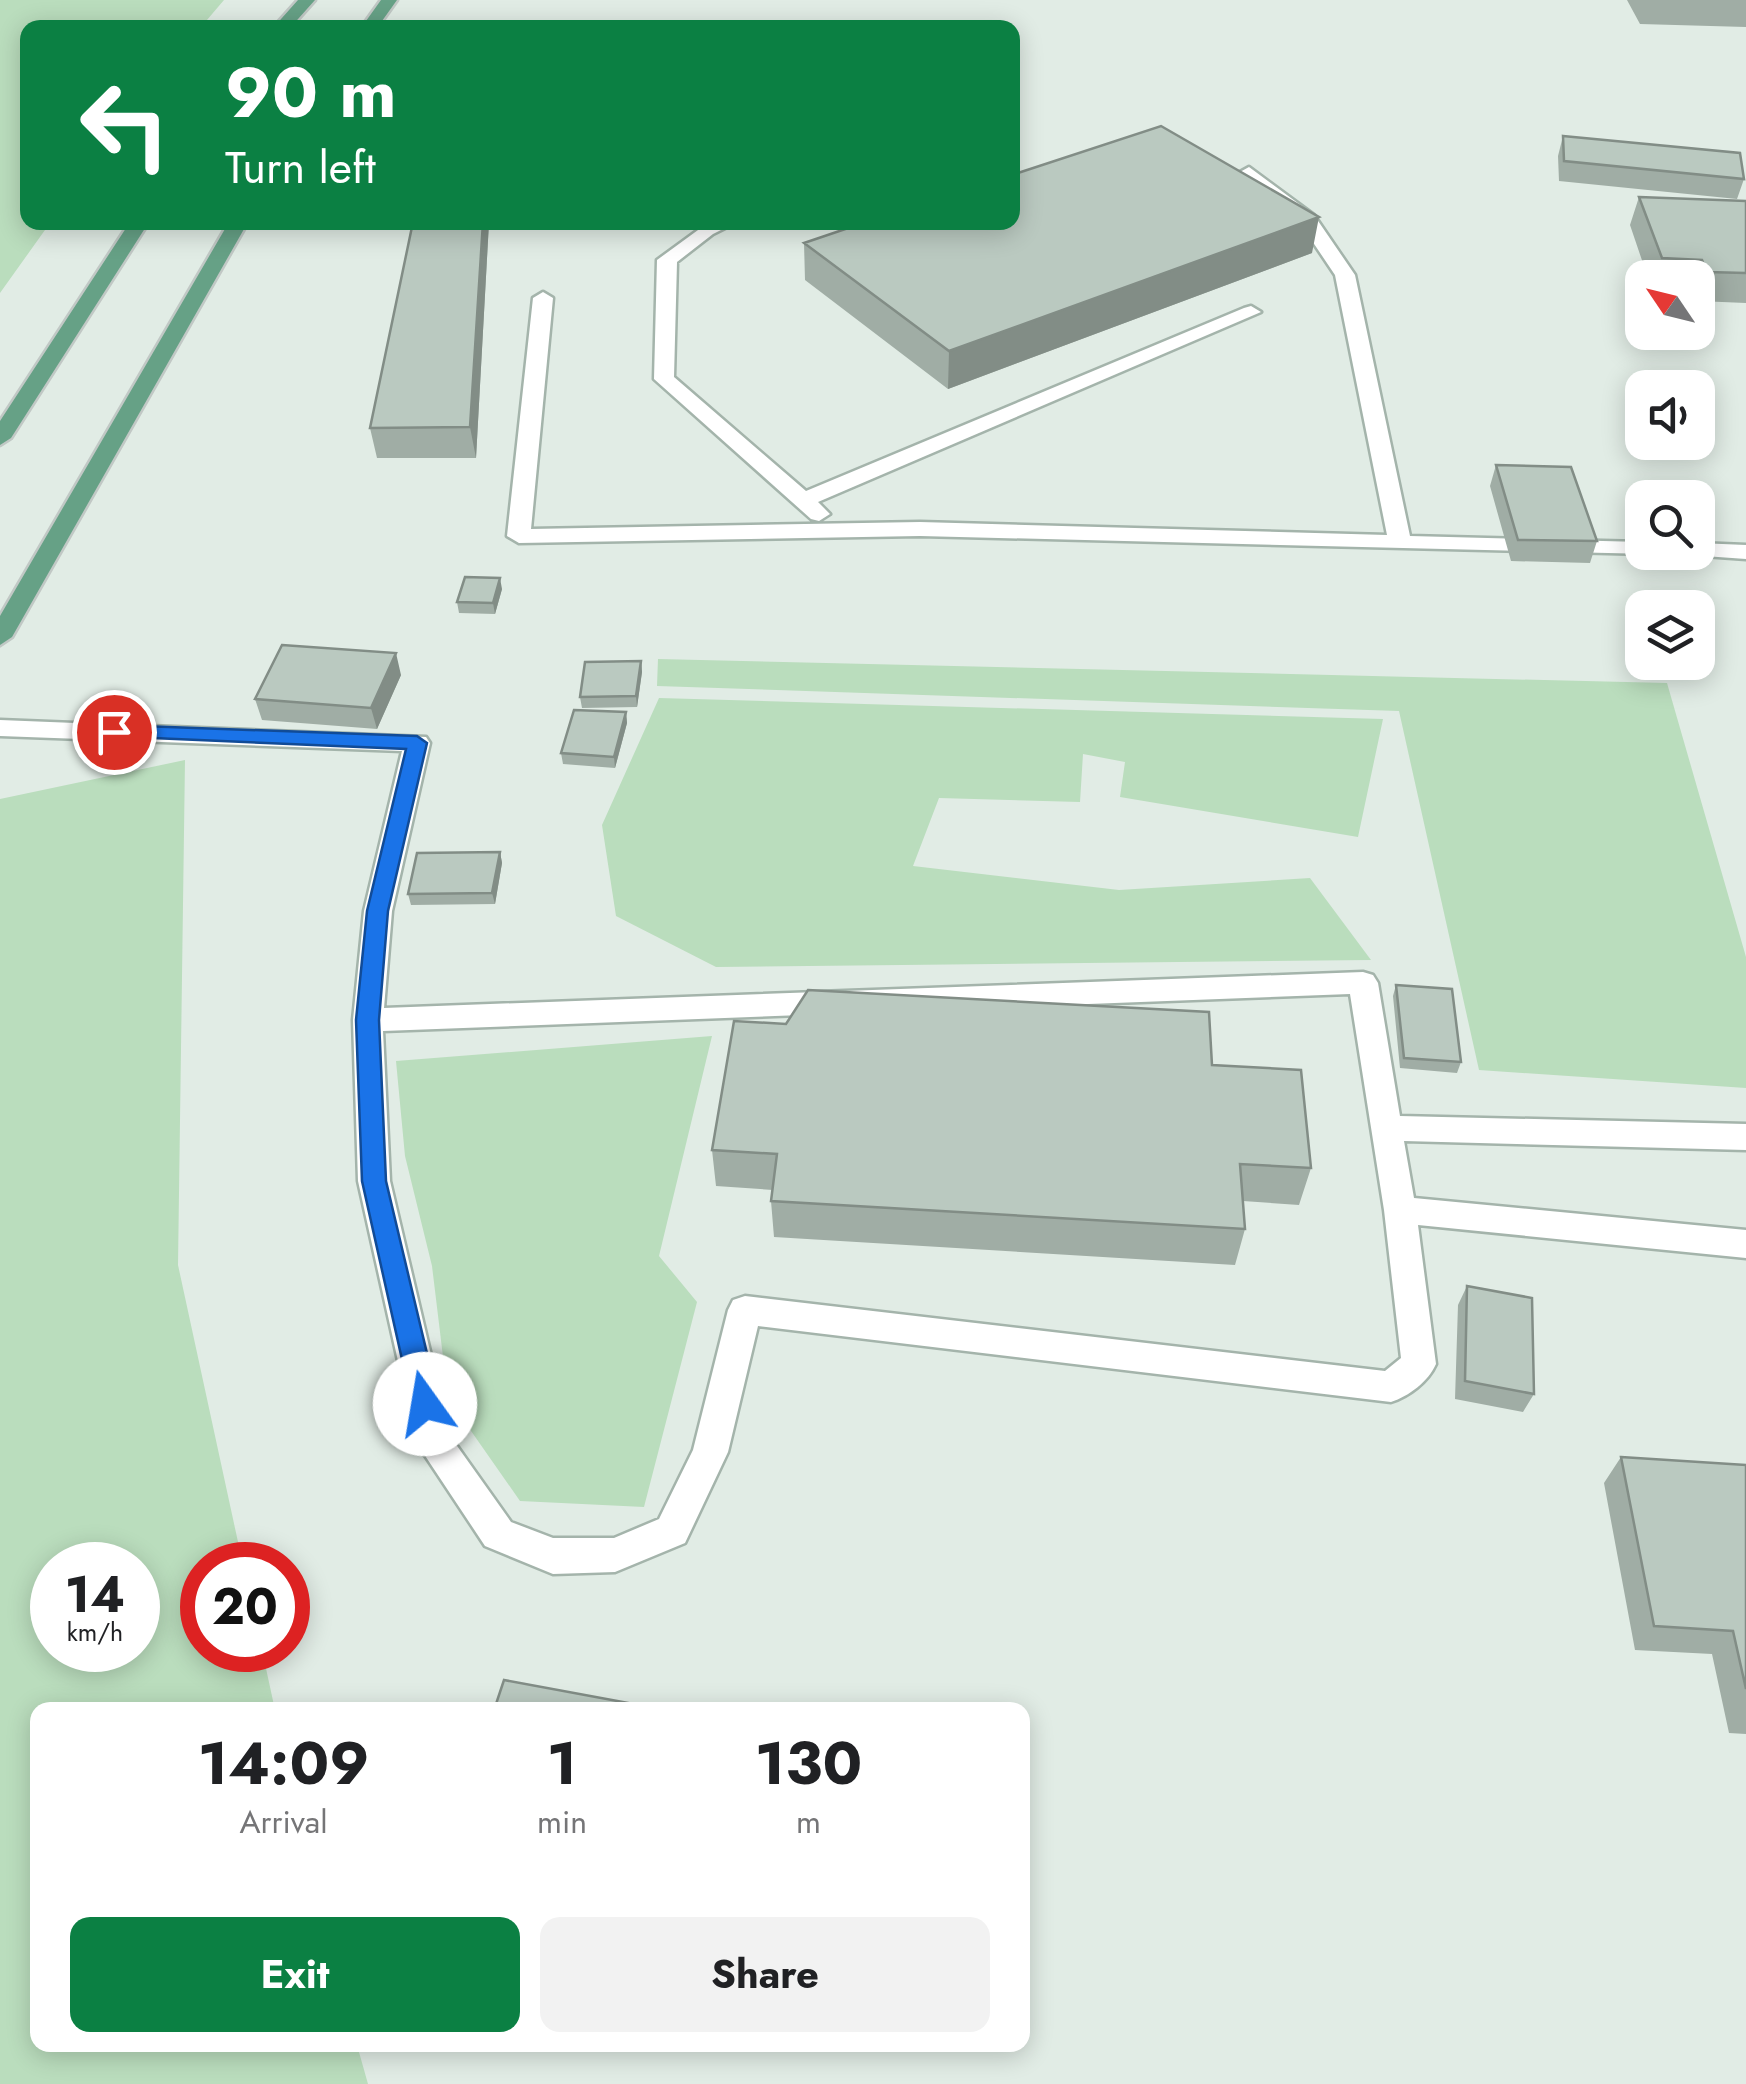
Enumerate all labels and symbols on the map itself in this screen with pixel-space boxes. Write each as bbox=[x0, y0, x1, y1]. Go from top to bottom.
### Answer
north arrow bbox=[1625, 260, 1715, 350]
pin bbox=[72, 690, 157, 775]
position arrow bbox=[373, 1352, 477, 1456]
speed limit sign: 20 bbox=[180, 1542, 310, 1672]

